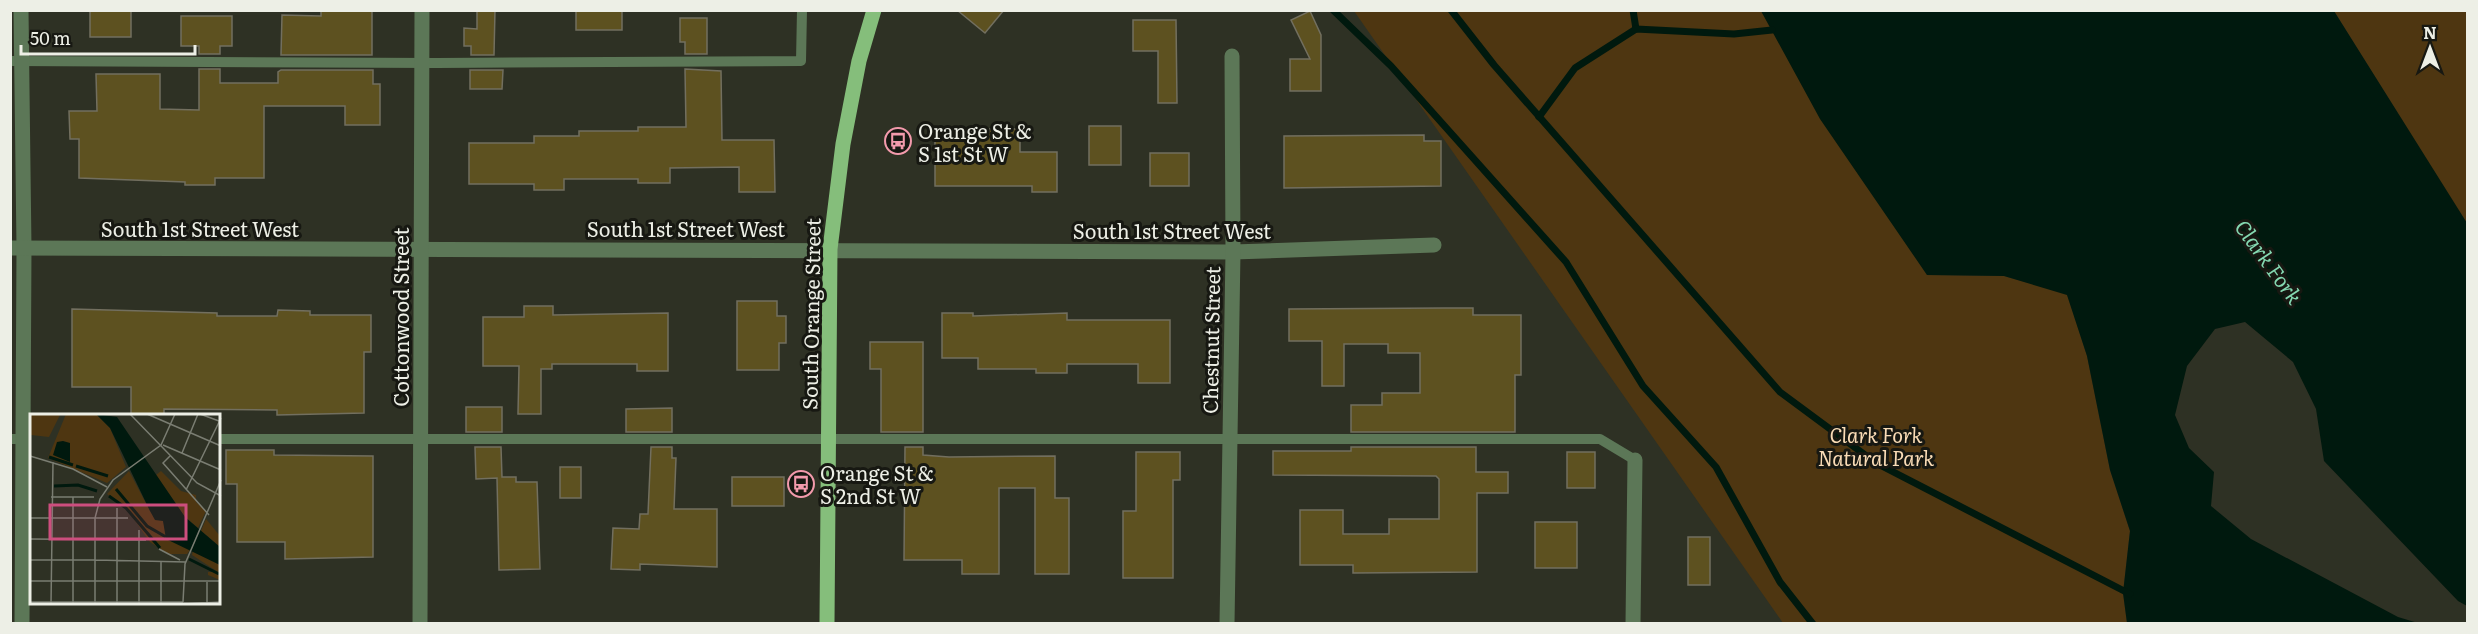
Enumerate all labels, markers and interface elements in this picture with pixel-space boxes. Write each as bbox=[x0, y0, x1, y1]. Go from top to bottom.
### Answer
scale bar bbox=[21, 18, 195, 56]
north arrow bbox=[2400, 18, 2460, 78]
text: N bbox=[2423, 20, 2437, 44]
text: 50 m bbox=[30, 24, 71, 51]
place label: Orange St & S 1st St W bbox=[918, 115, 1032, 168]
bus stop icon: Orange St & S 1st St W bbox=[883, 126, 913, 156]
water label: Clark Fork bbox=[2229, 212, 2312, 310]
street label: South 1st Street West bbox=[101, 213, 299, 243]
street label: South 1st Street West bbox=[587, 213, 785, 243]
street label: South 1st Street West bbox=[1073, 215, 1271, 245]
street label: South Orange Street bbox=[793, 218, 827, 410]
street label: Cottonwood Street bbox=[385, 227, 415, 407]
street label: Chestnut Street bbox=[1194, 266, 1226, 414]
inset map bbox=[30, 414, 220, 604]
park label: Clark Fork Natural Park bbox=[1818, 419, 1934, 472]
place label: Orange St & S 2nd St W bbox=[820, 457, 934, 510]
bus stop icon: Orange St & S 2nd St W bbox=[786, 469, 816, 499]

